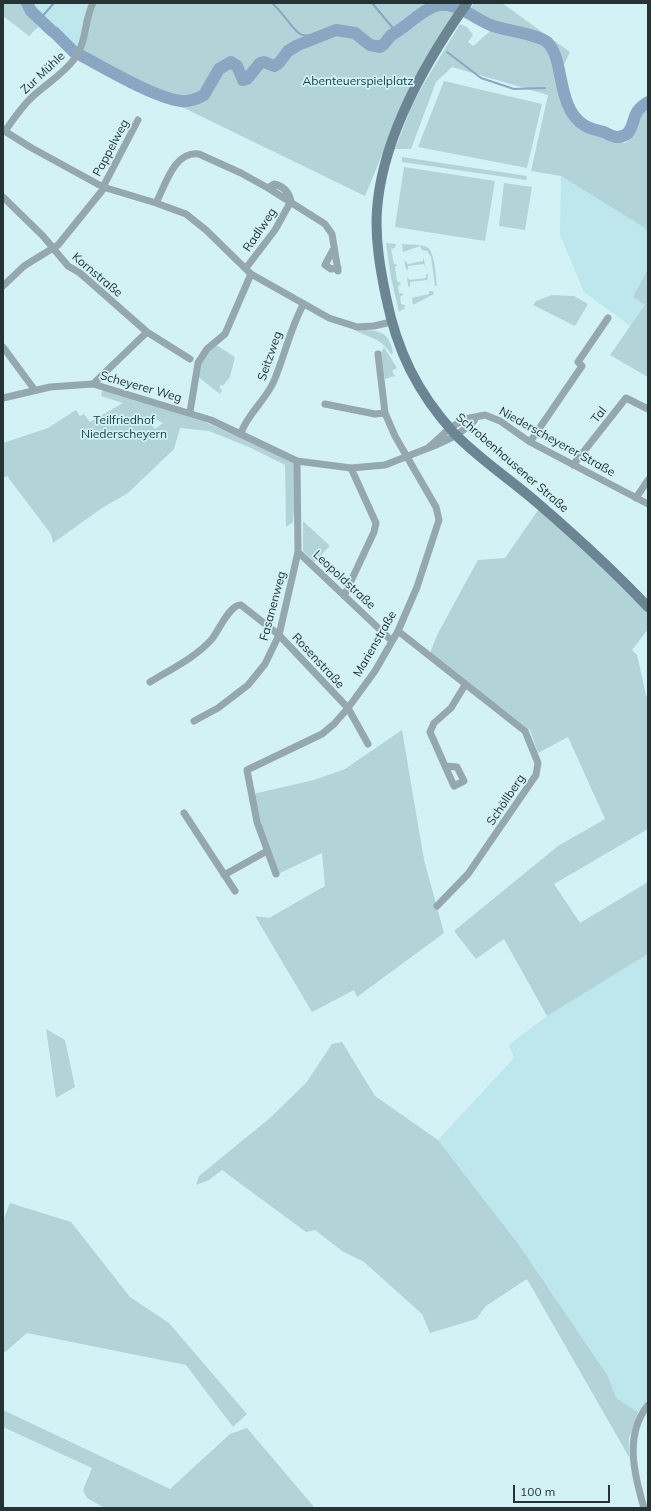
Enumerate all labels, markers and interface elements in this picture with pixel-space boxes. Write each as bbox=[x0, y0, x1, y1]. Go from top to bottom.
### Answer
street label: Zur Mühle bbox=[18, 49, 68, 97]
park label: Abenteuerspielplatz bbox=[302, 74, 414, 88]
street label: Pappelweg bbox=[90, 117, 132, 179]
street label: Radlweg bbox=[240, 205, 280, 255]
street label: Kornstraße bbox=[69, 250, 125, 300]
street label: Seitzweg bbox=[255, 329, 285, 383]
street label: Scheyerer Weg bbox=[98, 368, 184, 406]
street label: Niederscheyerer Straße bbox=[497, 404, 617, 480]
street label: Tal bbox=[588, 404, 610, 426]
street label: Schrobenhausener Straße bbox=[453, 410, 571, 516]
park label: Teilfriedhof Niederscheyern bbox=[81, 413, 167, 441]
street label: Leopoldstraße bbox=[310, 548, 378, 612]
street label: Fasanenweg bbox=[257, 570, 289, 642]
street label: Marienstraße bbox=[350, 608, 400, 680]
street label: Rosenstraße bbox=[289, 630, 347, 692]
street label: Schöllberg bbox=[484, 772, 528, 828]
scale bar bbox=[515, 1477, 612, 1503]
text: 100 m bbox=[520, 1484, 555, 1499]

